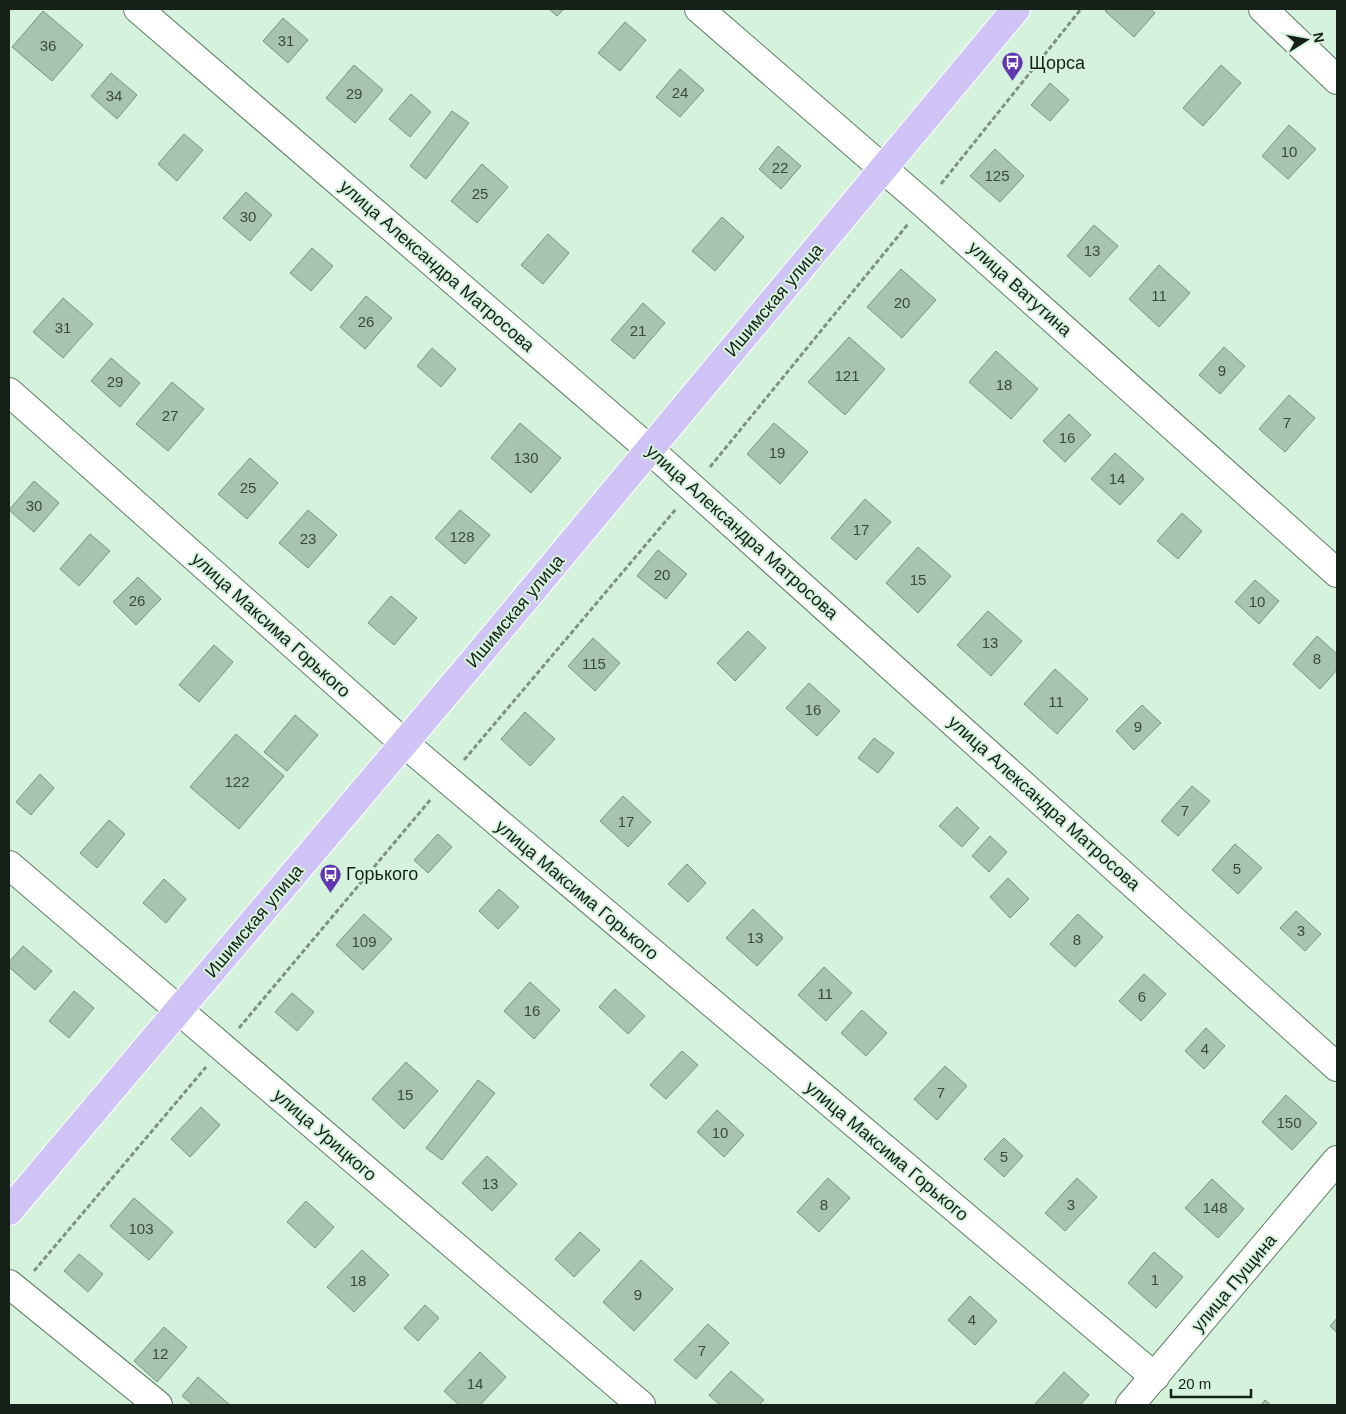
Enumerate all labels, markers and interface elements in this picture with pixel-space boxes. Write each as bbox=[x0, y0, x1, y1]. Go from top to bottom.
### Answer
north arrow bbox=[1281, 15, 1331, 65]
text: N bbox=[1310, 31, 1328, 44]
house number: 31 bbox=[278, 32, 294, 49]
house number: 36 bbox=[40, 37, 56, 54]
bus stop icon: Щорса bbox=[1001, 51, 1025, 82]
place label: Щорса bbox=[1029, 53, 1086, 73]
house number: 24 bbox=[672, 84, 688, 101]
house number: 29 bbox=[346, 85, 362, 102]
house number: 34 bbox=[106, 87, 122, 104]
house number: 10 bbox=[1281, 143, 1297, 160]
house number: 22 bbox=[772, 159, 788, 176]
house number: 125 bbox=[984, 167, 1010, 184]
street label: улица Александра Матросова bbox=[336, 176, 539, 357]
house number: 25 bbox=[472, 185, 488, 202]
house number: 30 bbox=[240, 208, 256, 225]
street label: улица Ватутина bbox=[964, 237, 1076, 341]
street label: Ишимская улица bbox=[721, 239, 828, 361]
house number: 13 bbox=[1084, 242, 1100, 259]
house number: 11 bbox=[1151, 287, 1167, 304]
house number: 20 bbox=[894, 294, 910, 311]
house number: 26 bbox=[358, 313, 374, 330]
house number: 31 bbox=[55, 319, 71, 336]
house number: 21 bbox=[630, 322, 646, 339]
house number: 9 bbox=[1218, 362, 1226, 379]
house number: 121 bbox=[834, 367, 860, 384]
house number: 29 bbox=[107, 373, 123, 390]
house number: 18 bbox=[996, 376, 1012, 393]
house number: 27 bbox=[162, 407, 178, 424]
house number: 7 bbox=[1283, 414, 1291, 431]
house number: 16 bbox=[1059, 429, 1075, 446]
street label: улица Александра Матросова bbox=[642, 441, 843, 624]
house number: 19 bbox=[769, 444, 785, 461]
house number: 130 bbox=[513, 449, 539, 466]
house number: 14 bbox=[1109, 470, 1125, 487]
house number: 25 bbox=[240, 479, 256, 496]
house number: 30 bbox=[26, 497, 42, 514]
house number: 17 bbox=[853, 521, 869, 538]
house number: 128 bbox=[449, 528, 475, 545]
house number: 23 bbox=[300, 530, 316, 547]
street label: улица Максима Горького bbox=[188, 549, 354, 701]
street label: Ишимская улица bbox=[462, 550, 569, 672]
house number: 20 bbox=[654, 566, 670, 583]
house number: 15 bbox=[910, 571, 926, 588]
house number: 26 bbox=[129, 592, 145, 609]
house number: 10 bbox=[1249, 593, 1265, 610]
house number: 13 bbox=[982, 634, 998, 651]
house number: 8 bbox=[1313, 650, 1321, 667]
house number: 115 bbox=[582, 655, 606, 672]
house number: 11 bbox=[1048, 693, 1064, 710]
house number: 16 bbox=[805, 701, 821, 718]
street label: улица Александра Матросова bbox=[944, 712, 1145, 895]
house number: 9 bbox=[1134, 718, 1142, 735]
house number: 122 bbox=[224, 773, 250, 790]
house number: 7 bbox=[1181, 802, 1189, 819]
house number: 17 bbox=[618, 813, 634, 830]
street label: улица Максима Горького bbox=[492, 816, 662, 964]
street label: Ишимская улица bbox=[201, 860, 308, 982]
house number: 5 bbox=[1233, 860, 1241, 877]
bus stop icon: Горького bbox=[318, 862, 342, 893]
place label: Горького bbox=[346, 864, 418, 884]
house number: 3 bbox=[1297, 922, 1305, 939]
house number: 13 bbox=[747, 929, 763, 946]
house number: 8 bbox=[1073, 931, 1081, 948]
house number: 109 bbox=[351, 933, 377, 950]
house number: 11 bbox=[817, 985, 833, 1002]
house number: 6 bbox=[1138, 988, 1146, 1005]
house number: 16 bbox=[524, 1002, 540, 1019]
house number: 4 bbox=[1201, 1040, 1209, 1057]
street label: улица Максима Горького bbox=[802, 1077, 972, 1225]
house number: 7 bbox=[937, 1084, 945, 1101]
street label: улица Урицкого bbox=[269, 1085, 381, 1185]
house number: 15 bbox=[397, 1086, 413, 1103]
house number: 150 bbox=[1276, 1114, 1302, 1131]
house number: 10 bbox=[712, 1124, 728, 1141]
house number: 5 bbox=[1000, 1148, 1008, 1165]
house number: 13 bbox=[482, 1175, 498, 1192]
house number: 8 bbox=[820, 1196, 828, 1213]
house number: 3 bbox=[1067, 1196, 1075, 1213]
house number: 148 bbox=[1202, 1199, 1228, 1216]
house number: 103 bbox=[128, 1220, 154, 1237]
street label: улица Пущина bbox=[1187, 1229, 1281, 1336]
house number: 1 bbox=[1151, 1271, 1159, 1288]
house number: 18 bbox=[350, 1272, 366, 1289]
house number: 9 bbox=[634, 1286, 642, 1303]
house number: 4 bbox=[968, 1311, 976, 1328]
house number: 7 bbox=[698, 1342, 706, 1359]
house number: 12 bbox=[152, 1345, 168, 1362]
scale bar bbox=[1171, 1366, 1251, 1398]
house number: 14 bbox=[467, 1375, 483, 1392]
text: 20 m bbox=[1178, 1375, 1211, 1392]

